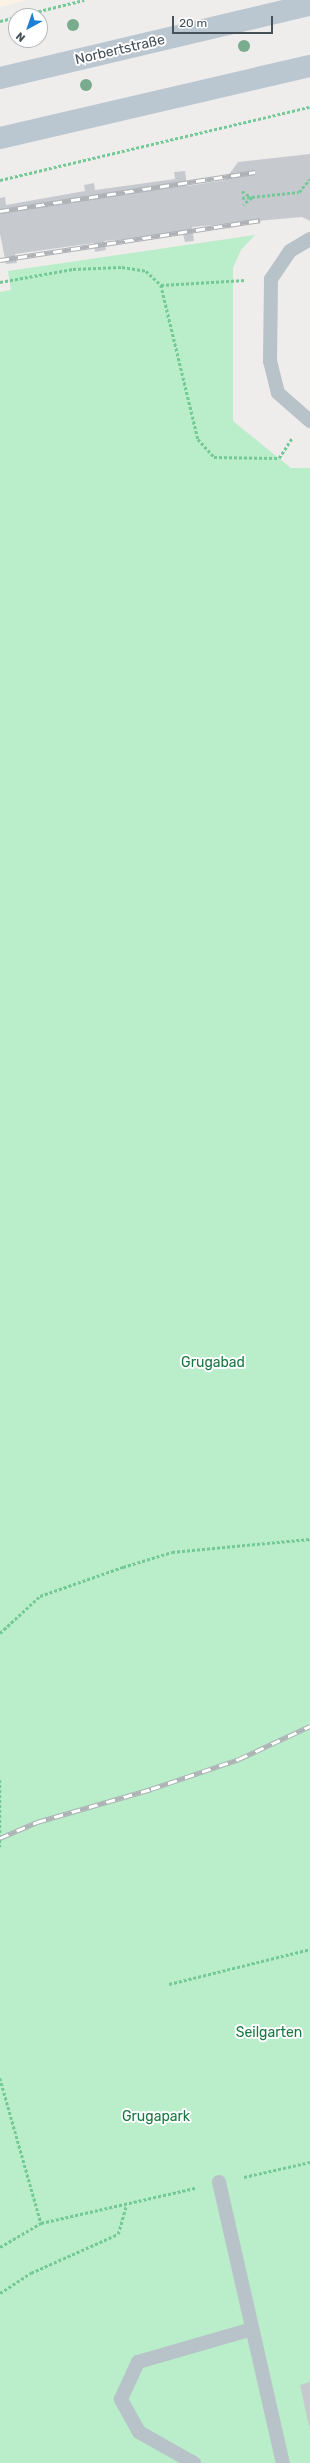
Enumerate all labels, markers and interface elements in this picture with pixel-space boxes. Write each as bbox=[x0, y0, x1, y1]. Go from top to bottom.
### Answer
north arrow bbox=[8, 8, 48, 48]
scale bar bbox=[174, 8, 275, 34]
text: 20 m bbox=[179, 16, 207, 30]
text: N bbox=[13, 29, 28, 44]
street label: Norbertstraße bbox=[73, 32, 167, 68]
park label: Grugabad bbox=[181, 1355, 245, 1371]
park label: Seilgarten bbox=[236, 2025, 302, 2041]
park label: Grugapark bbox=[122, 2109, 190, 2125]

